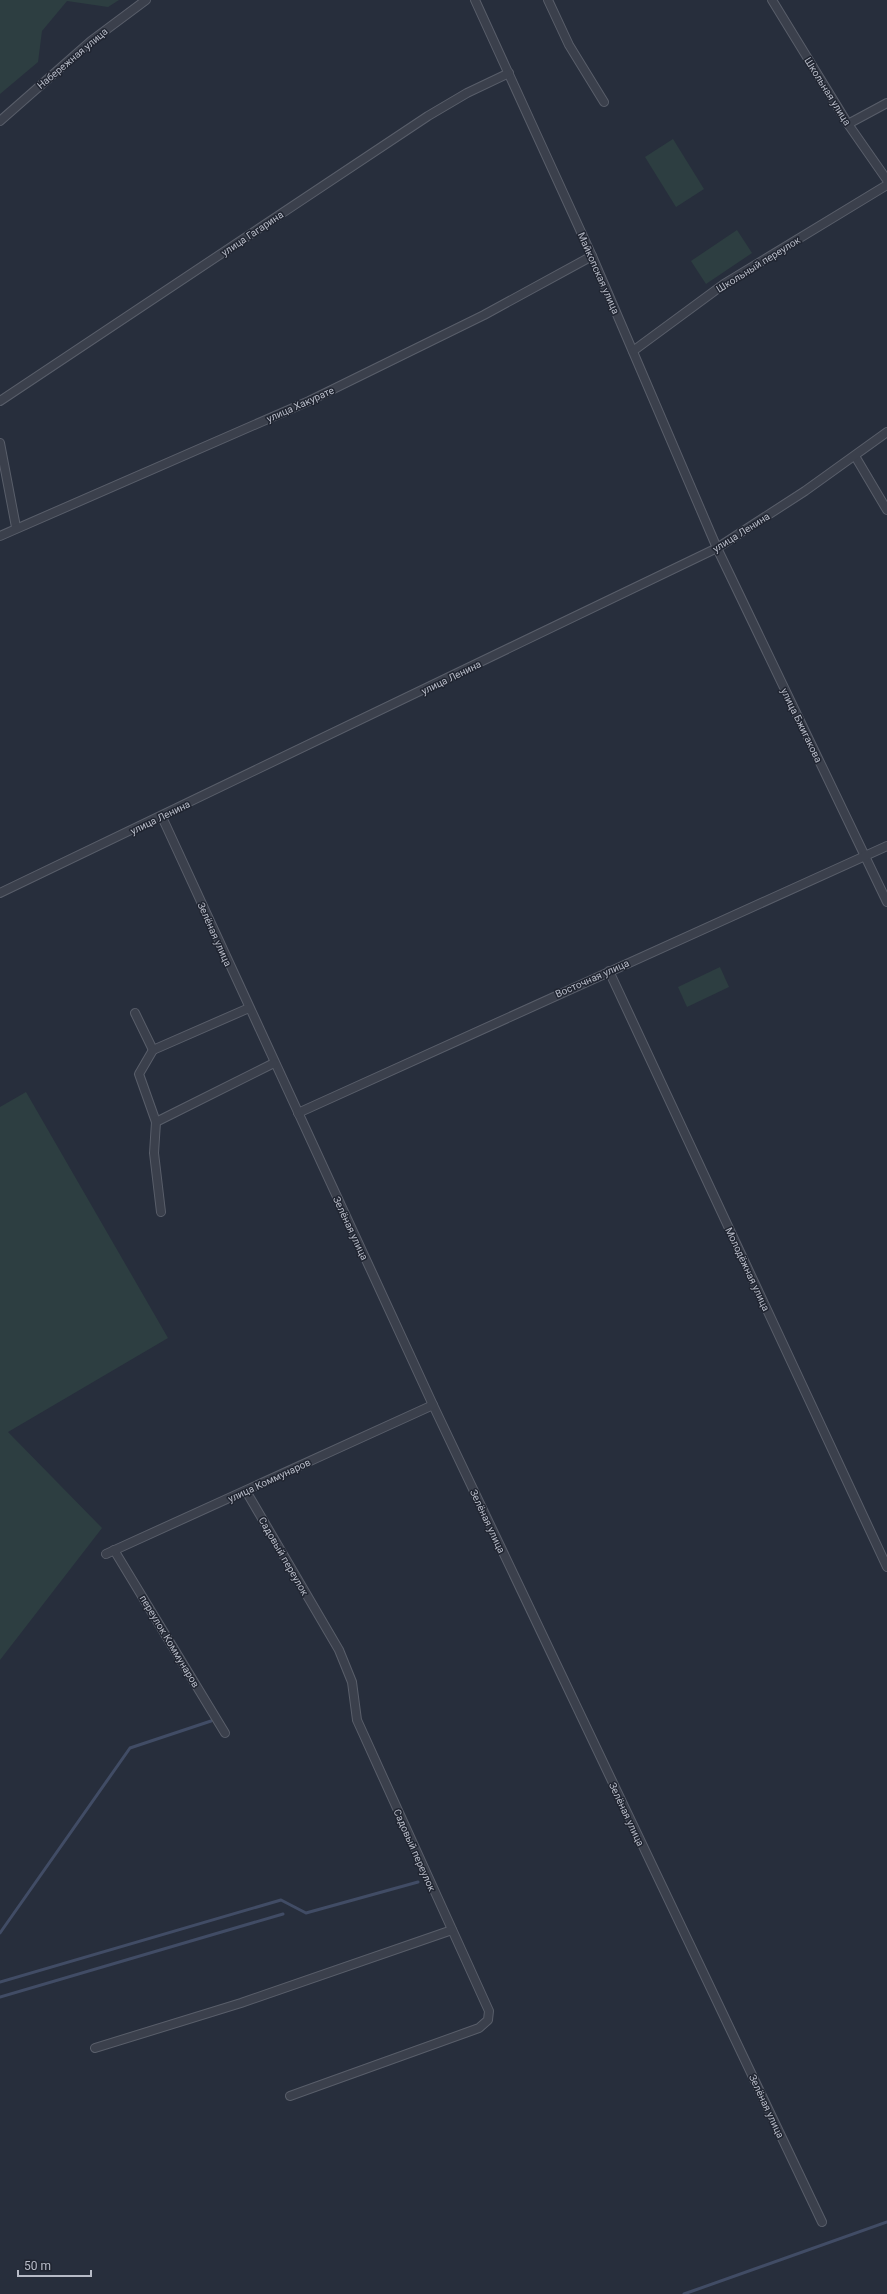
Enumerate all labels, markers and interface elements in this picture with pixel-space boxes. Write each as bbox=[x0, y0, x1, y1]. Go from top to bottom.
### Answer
street label: Набережная улица bbox=[35, 26, 110, 91]
street label: Школьная улица bbox=[802, 55, 853, 127]
street label: улица Гагарина bbox=[219, 209, 285, 258]
street label: Майкопская улица bbox=[576, 231, 622, 316]
street label: Школьный переулок bbox=[714, 234, 803, 295]
street label: улица Хакурате bbox=[265, 385, 336, 424]
street label: улица Ленина bbox=[711, 511, 772, 554]
street label: улица Ленина bbox=[420, 658, 483, 697]
street label: улица Бжигакова bbox=[779, 686, 824, 764]
street label: улица Ленина bbox=[129, 798, 192, 837]
street label: Зелёная улица bbox=[195, 900, 234, 968]
street label: Восточная улица bbox=[554, 957, 631, 1000]
street label: Зелёная улица bbox=[331, 1195, 370, 1262]
street label: Молодёжная улица bbox=[723, 1226, 772, 1313]
street label: улица Коммунаров bbox=[226, 1456, 312, 1504]
street label: Зелёная улица bbox=[468, 1488, 507, 1555]
street label: Садовый переулок bbox=[257, 1515, 311, 1598]
street label: переулок Коммунаров bbox=[138, 1593, 202, 1690]
street label: Зелёная улица bbox=[607, 1781, 646, 1848]
street label: Садовый переулок bbox=[391, 1807, 438, 1894]
street label: Зелёная улица bbox=[747, 2073, 786, 2140]
scale bar bbox=[18, 2252, 91, 2278]
text: 50 m bbox=[24, 2259, 51, 2273]

